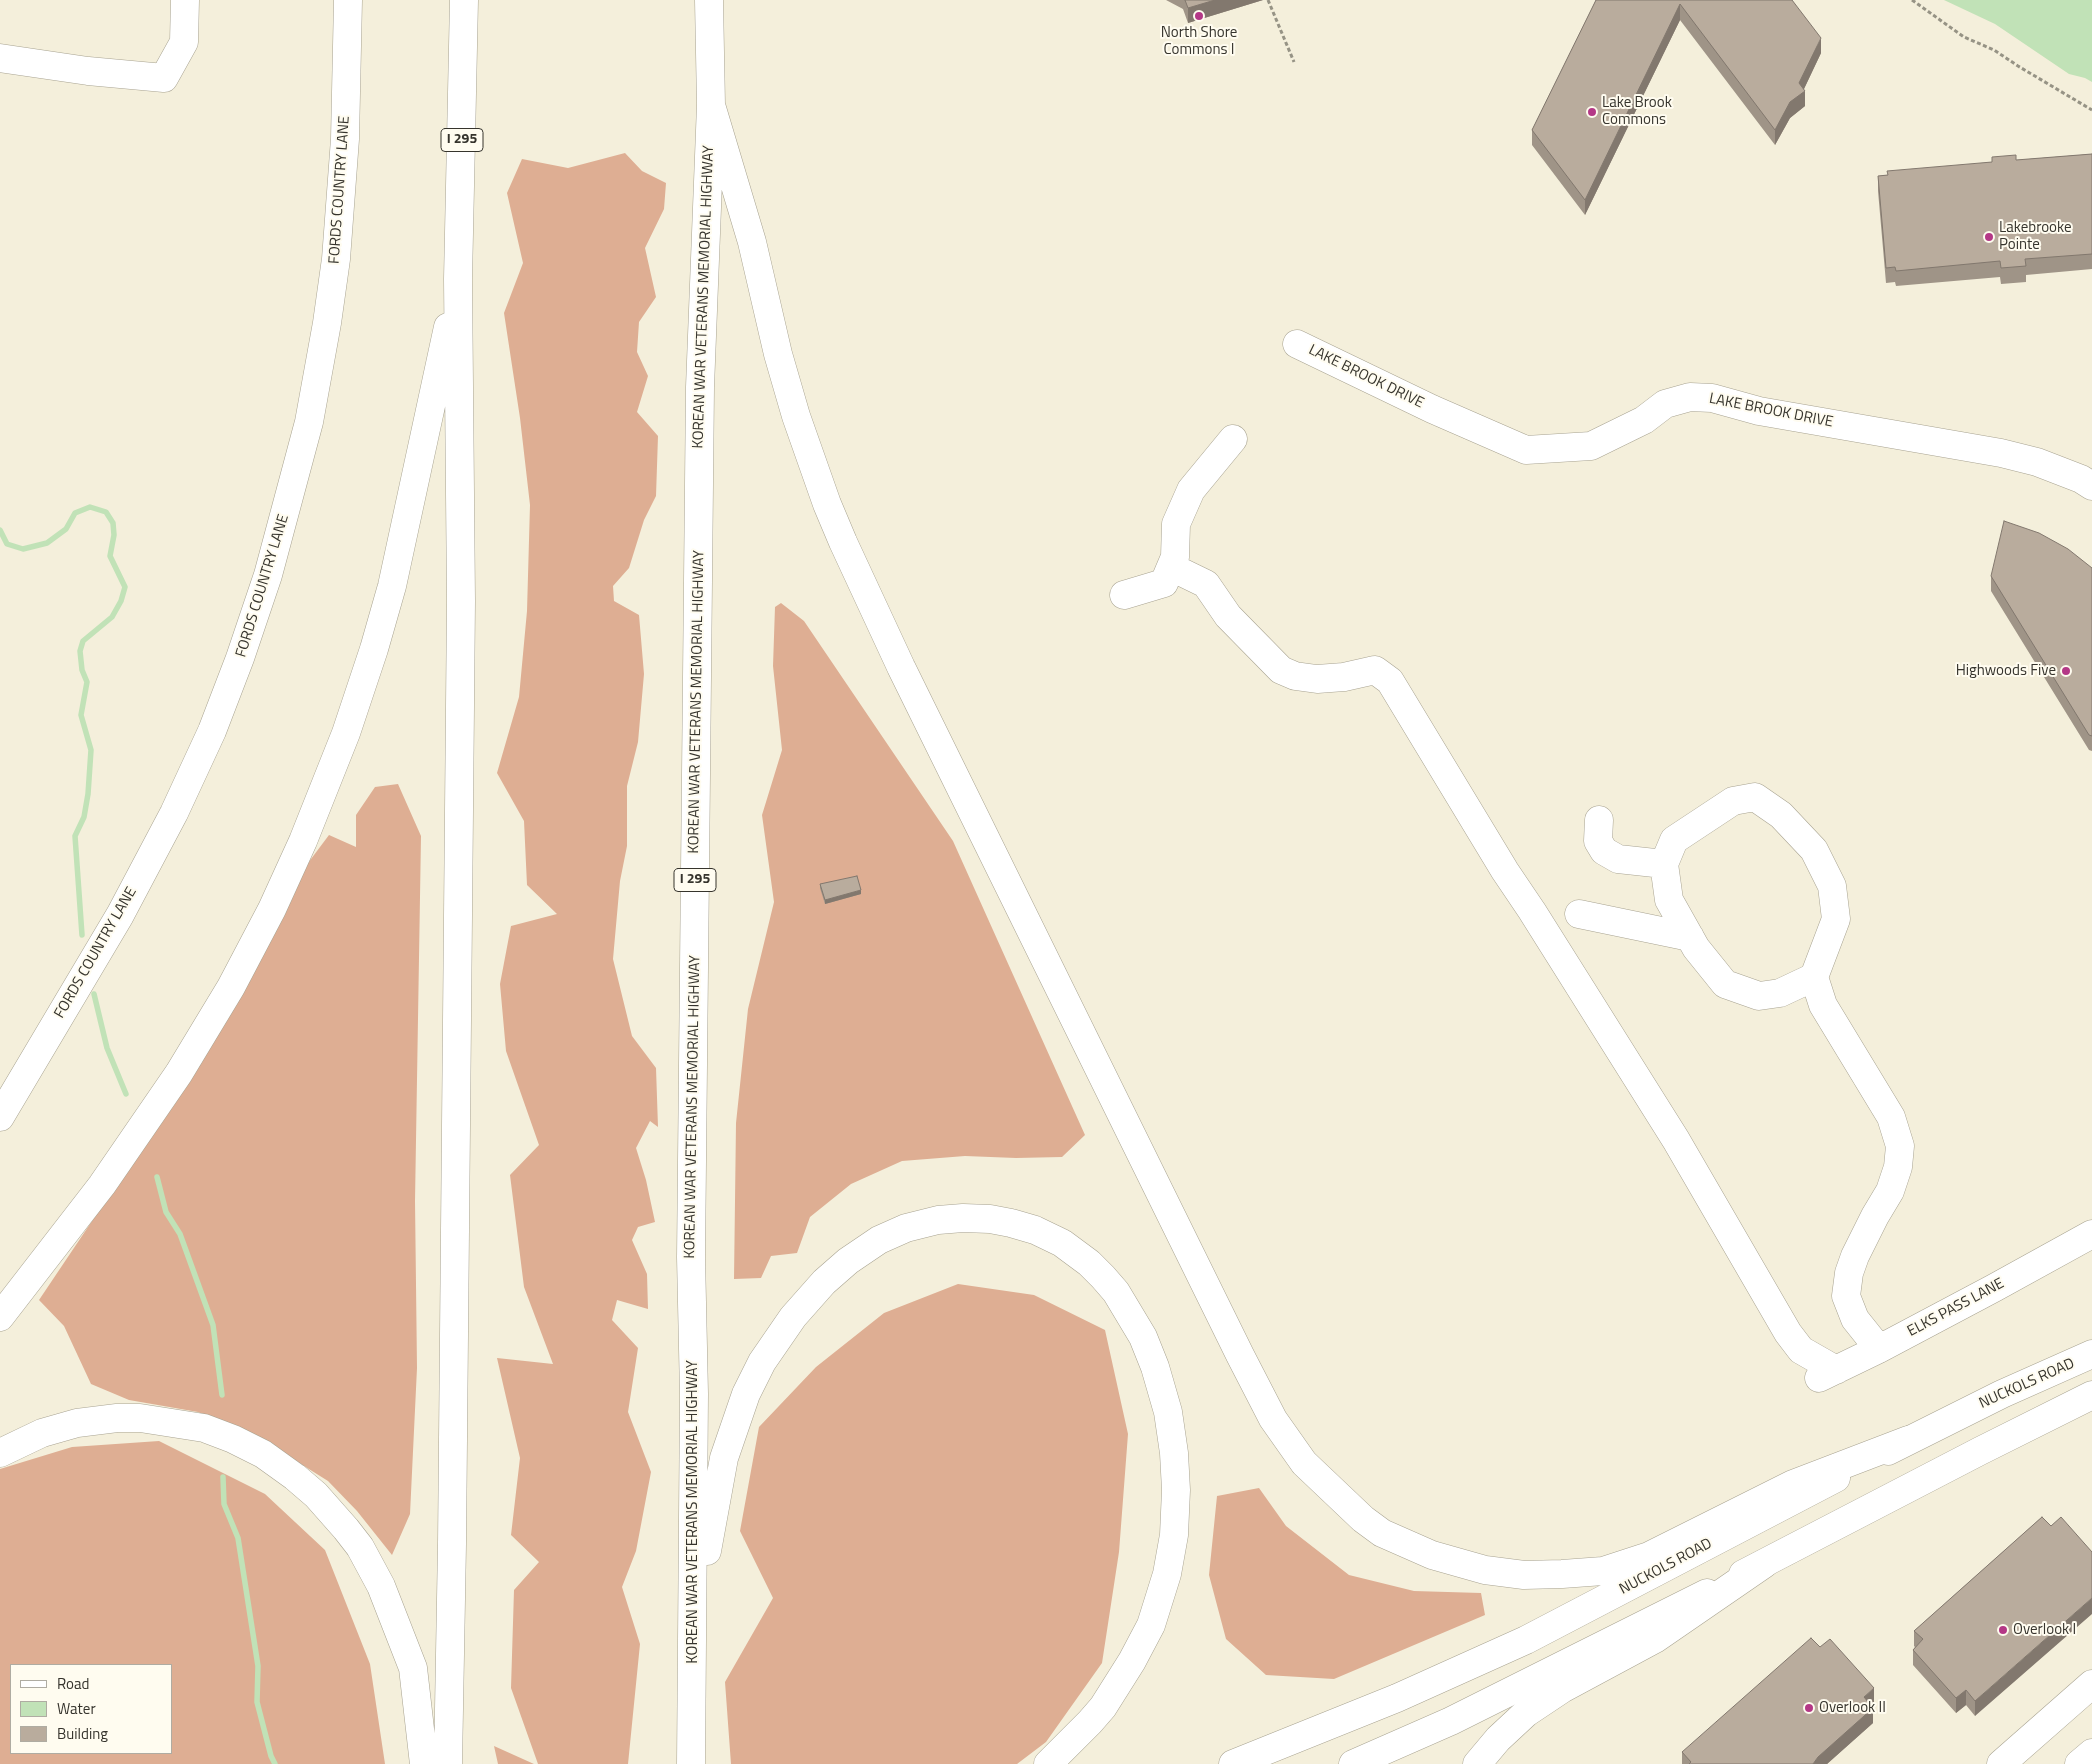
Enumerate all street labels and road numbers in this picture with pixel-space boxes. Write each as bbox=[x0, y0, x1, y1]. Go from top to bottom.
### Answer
street label: FORDS COUNTRY LANE bbox=[326, 115, 354, 265]
road number: I 295 bbox=[441, 128, 483, 152]
street label: KOREAN WAR VETERANS MEMORIAL HIGHWAY bbox=[690, 145, 718, 449]
street label: LAKE BROOK DRIVE bbox=[1305, 341, 1427, 413]
street label: LAKE BROOK DRIVE bbox=[1707, 390, 1835, 432]
street label: FORDS COUNTRY LANE bbox=[233, 512, 293, 660]
street label: KOREAN WAR VETERANS MEMORIAL HIGHWAY bbox=[685, 550, 709, 854]
road number: I 295 bbox=[674, 868, 716, 892]
street label: FORDS COUNTRY LANE bbox=[51, 884, 141, 1022]
street label: KOREAN WAR VETERANS MEMORIAL HIGHWAY bbox=[681, 955, 705, 1259]
street label: ELKS PASS LANE bbox=[1905, 1275, 2007, 1341]
street label: NUCKOLS ROAD bbox=[1977, 1355, 2077, 1413]
street label: KOREAN WAR VETERANS MEMORIAL HIGHWAY bbox=[684, 1360, 702, 1664]
street label: NUCKOLS ROAD bbox=[1617, 1535, 1715, 1599]

